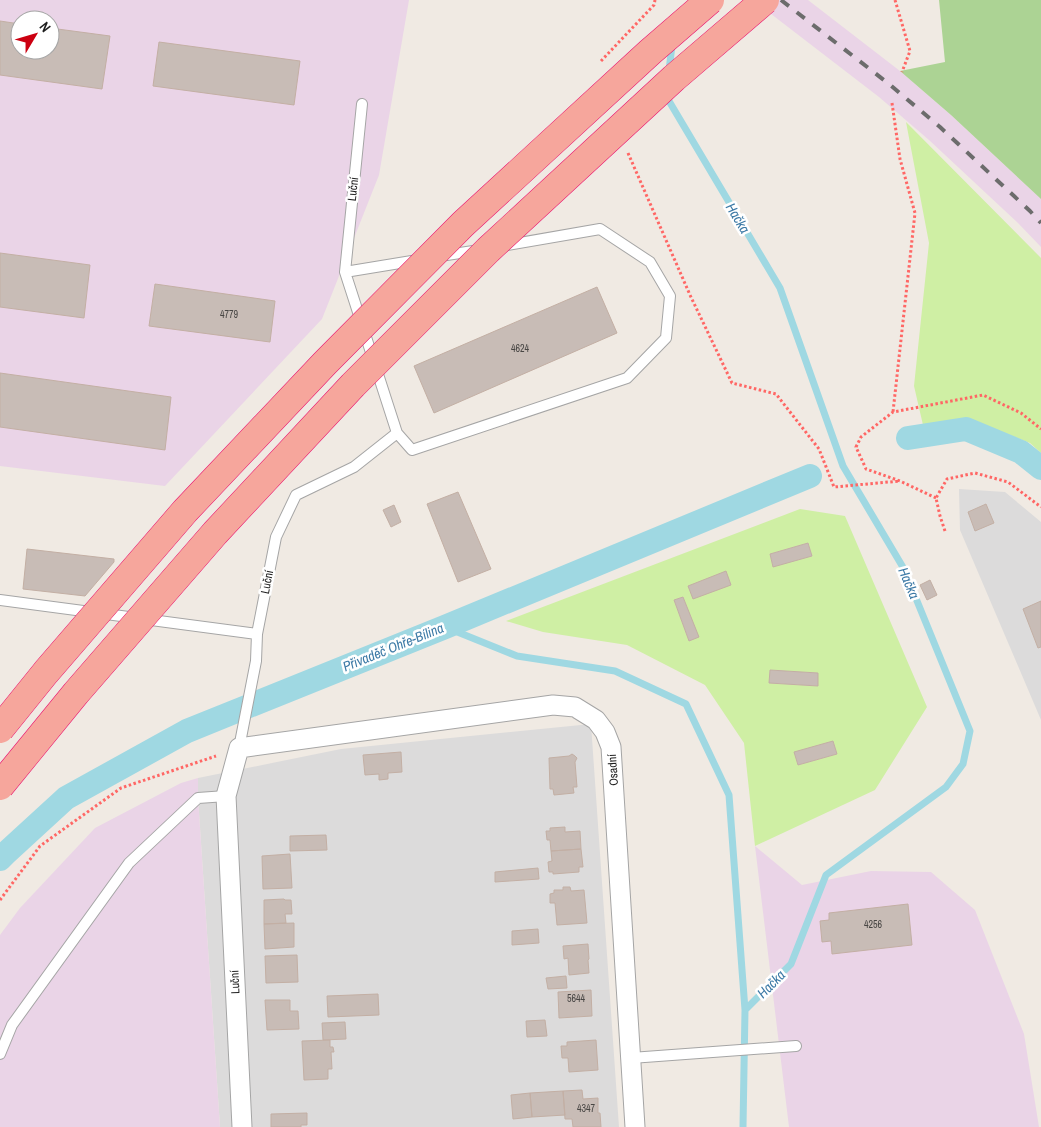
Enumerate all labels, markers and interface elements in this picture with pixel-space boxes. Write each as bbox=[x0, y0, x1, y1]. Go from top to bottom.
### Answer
north arrow bbox=[10, 10, 60, 60]
text: N bbox=[36, 18, 55, 36]
street label: Luční bbox=[344, 176, 362, 202]
water label: Hačka bbox=[722, 199, 754, 237]
house number: 4779 bbox=[220, 308, 239, 321]
house number: 4624 bbox=[511, 342, 530, 355]
water label: Hačka bbox=[894, 565, 924, 601]
street label: Luční bbox=[257, 568, 277, 595]
water label: Přivaděč Ohře-Bílina bbox=[340, 619, 446, 675]
street label: Osadní bbox=[604, 753, 622, 786]
house number: 4256 bbox=[864, 918, 883, 931]
water label: Hačka bbox=[753, 966, 789, 1002]
street label: Luční bbox=[226, 969, 244, 994]
house number: 5644 bbox=[567, 992, 586, 1005]
house number: 4347 bbox=[577, 1102, 596, 1115]

